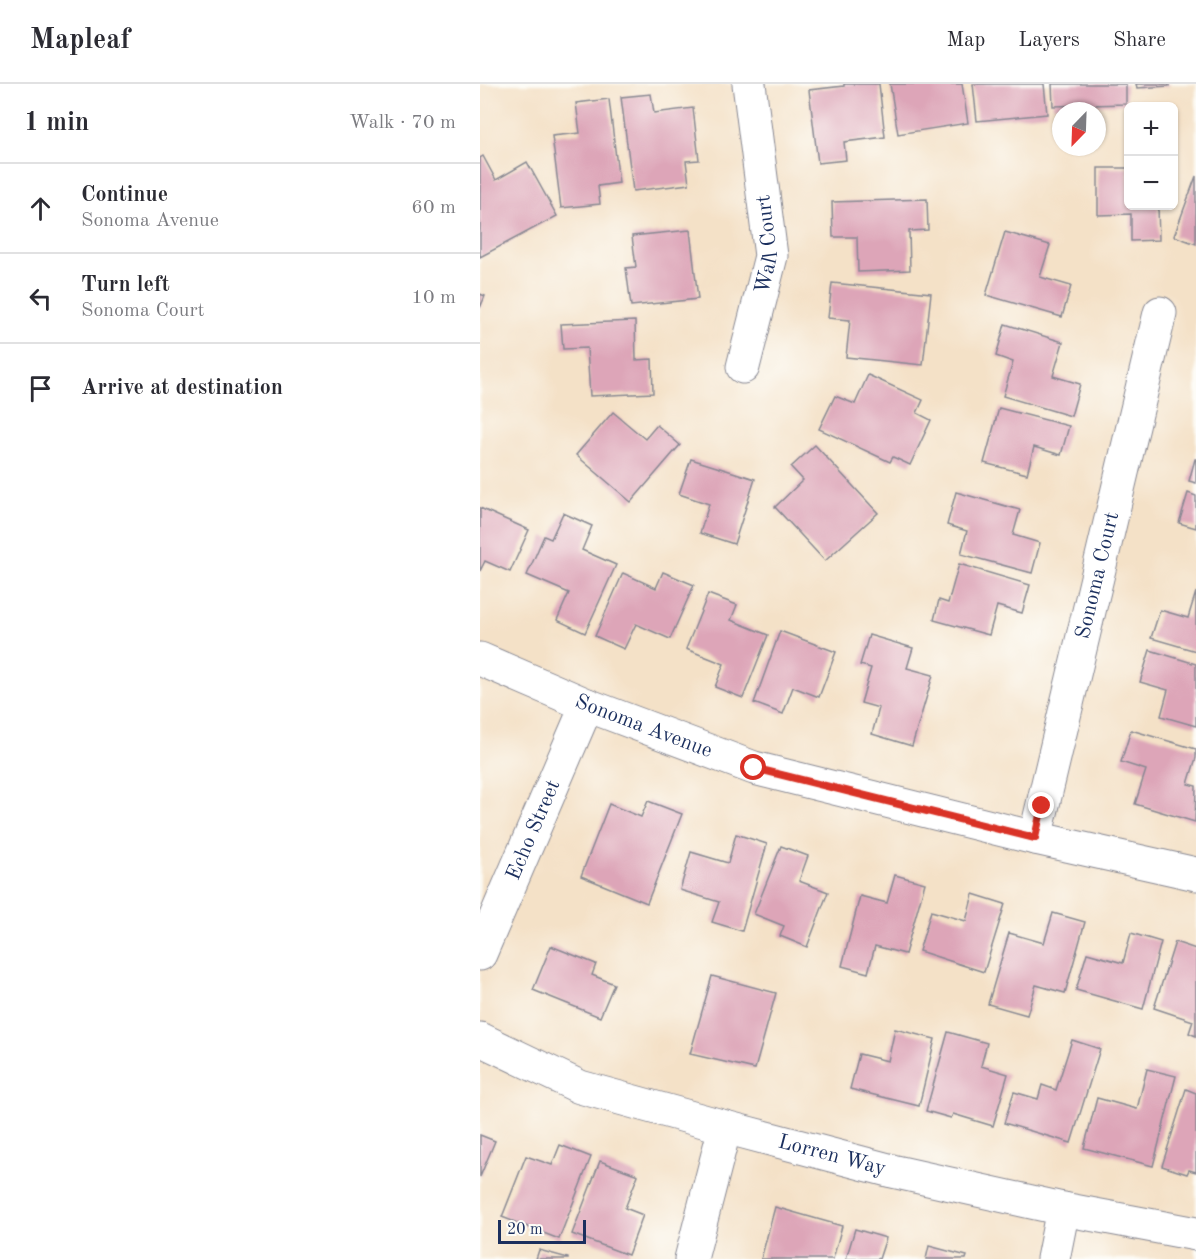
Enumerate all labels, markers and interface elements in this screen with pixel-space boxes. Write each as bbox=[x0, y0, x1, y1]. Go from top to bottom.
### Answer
text: Mapleaf bbox=[30, 27, 130, 55]
text: Map bbox=[946, 30, 985, 51]
text: Layers bbox=[1018, 30, 1080, 51]
text: Share bbox=[1113, 30, 1166, 51]
north arrow bbox=[1052, 102, 1106, 156]
map controls bbox=[1124, 102, 1178, 210]
button: + bbox=[1124, 102, 1178, 156]
text: 1 min bbox=[24, 110, 89, 136]
text: Walk · 70 m bbox=[349, 113, 456, 133]
button: − bbox=[1124, 156, 1178, 210]
text: Continue bbox=[81, 184, 168, 206]
icon: ahead bbox=[24, 192, 57, 225]
street label: Wall Court bbox=[751, 194, 782, 296]
text: 60 m bbox=[411, 198, 456, 218]
text: Sonoma Avenue bbox=[81, 211, 219, 231]
text: Turn left bbox=[81, 274, 170, 296]
icon: left bbox=[24, 282, 57, 315]
text: 10 m bbox=[411, 288, 456, 308]
text: Sonoma Court bbox=[81, 301, 205, 321]
icon: arrive bbox=[24, 372, 57, 405]
text: Arrive at destination bbox=[81, 377, 283, 399]
street label: Sonoma Court bbox=[1072, 510, 1123, 641]
street label: Sonoma Avenue bbox=[572, 691, 715, 762]
route start bbox=[740, 754, 766, 780]
street label: Echo Street bbox=[503, 777, 564, 883]
route end bbox=[1028, 792, 1054, 818]
street label: Lorren Way bbox=[776, 1131, 888, 1179]
scale bar bbox=[498, 1217, 586, 1244]
text: 20 m bbox=[507, 1222, 543, 1238]

